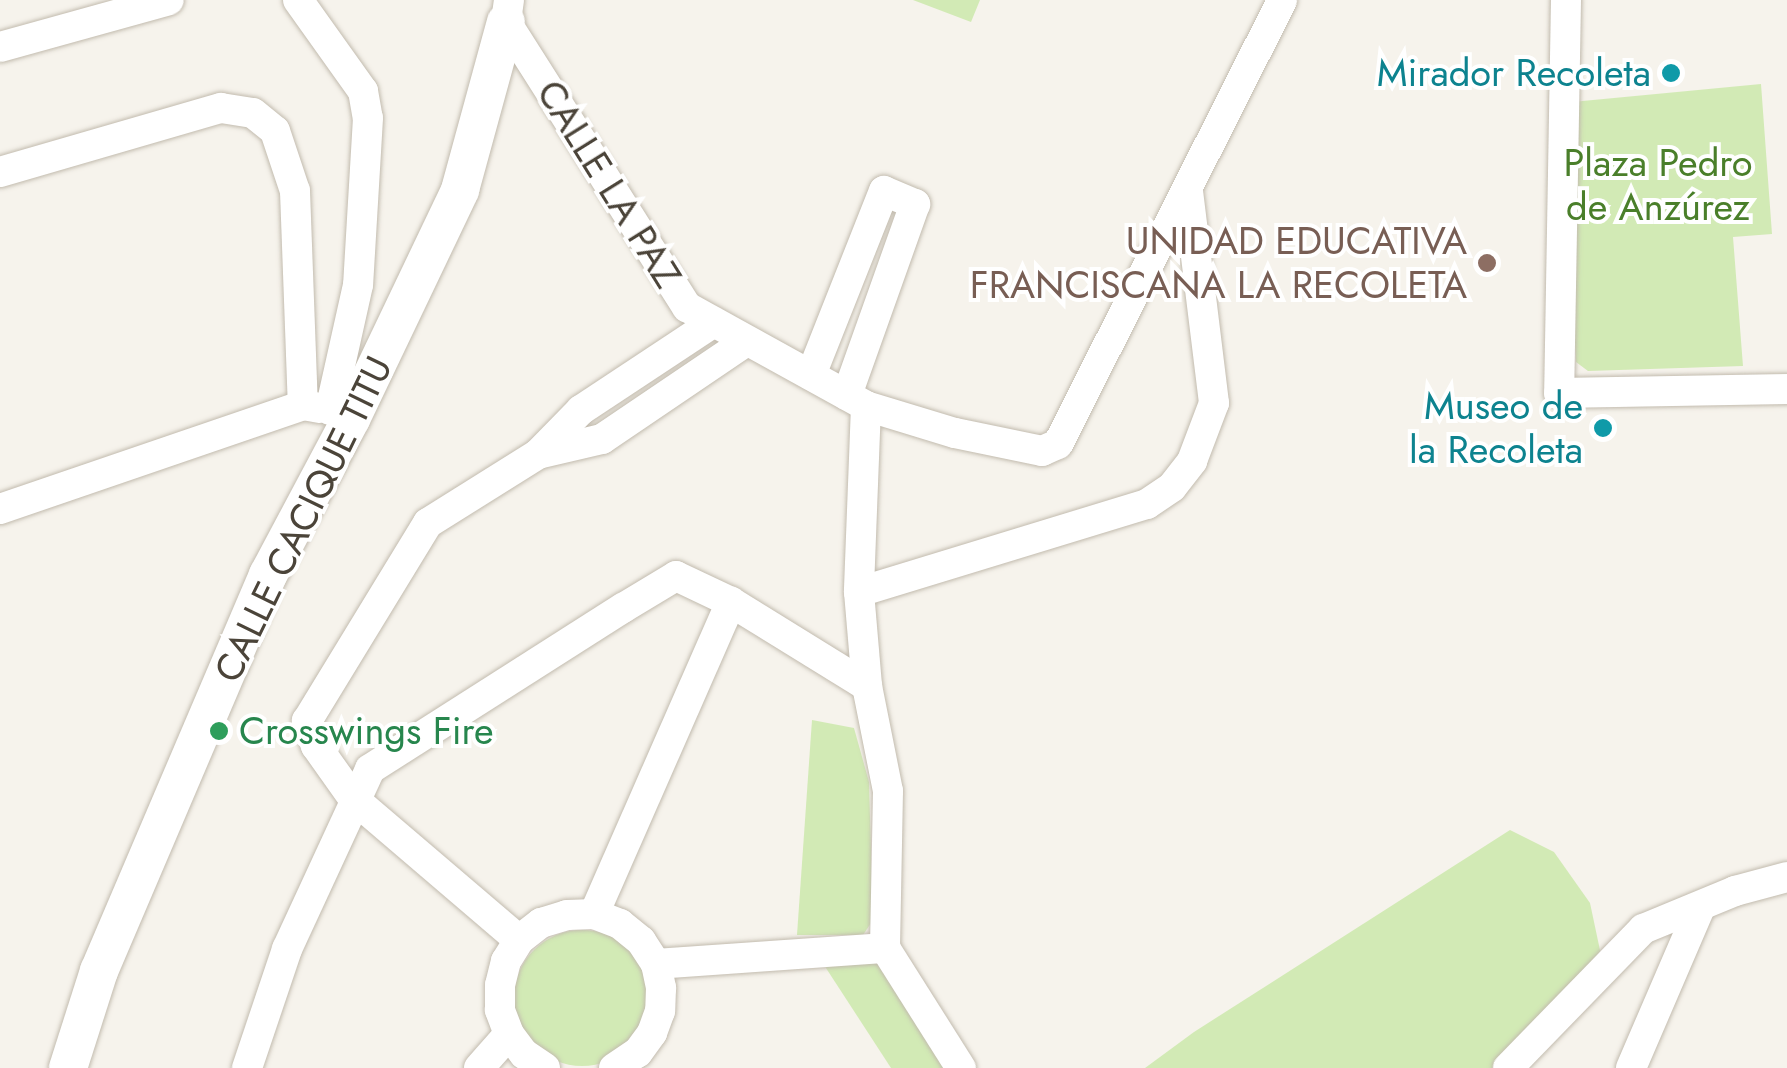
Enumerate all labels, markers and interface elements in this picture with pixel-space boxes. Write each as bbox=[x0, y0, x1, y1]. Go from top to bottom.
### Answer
place label: Mirador Recoleta bbox=[1377, 50, 1651, 96]
marker: Mirador Recoleta bbox=[1660, 62, 1682, 84]
street label: CALLE LA PAZ bbox=[527, 72, 691, 296]
park label: Plaza Pedro de Anzúrez bbox=[1563, 140, 1753, 230]
place label: UNIDAD EDUCATIVA FRANCISCANA LA RECOLETA bbox=[970, 218, 1467, 308]
marker: UNIDAD EDUCATIVA FRANCISCANA LA RECOLETA bbox=[1476, 252, 1498, 274]
street label: CALLE CACIQUE TITU bbox=[204, 349, 402, 689]
place label: Museo de la Recoleta bbox=[1409, 383, 1583, 472]
marker: Museo de la Recoleta bbox=[1592, 417, 1614, 439]
place label: Crosswings Fire bbox=[239, 708, 494, 754]
marker: Crosswings Fire bbox=[208, 720, 230, 742]

